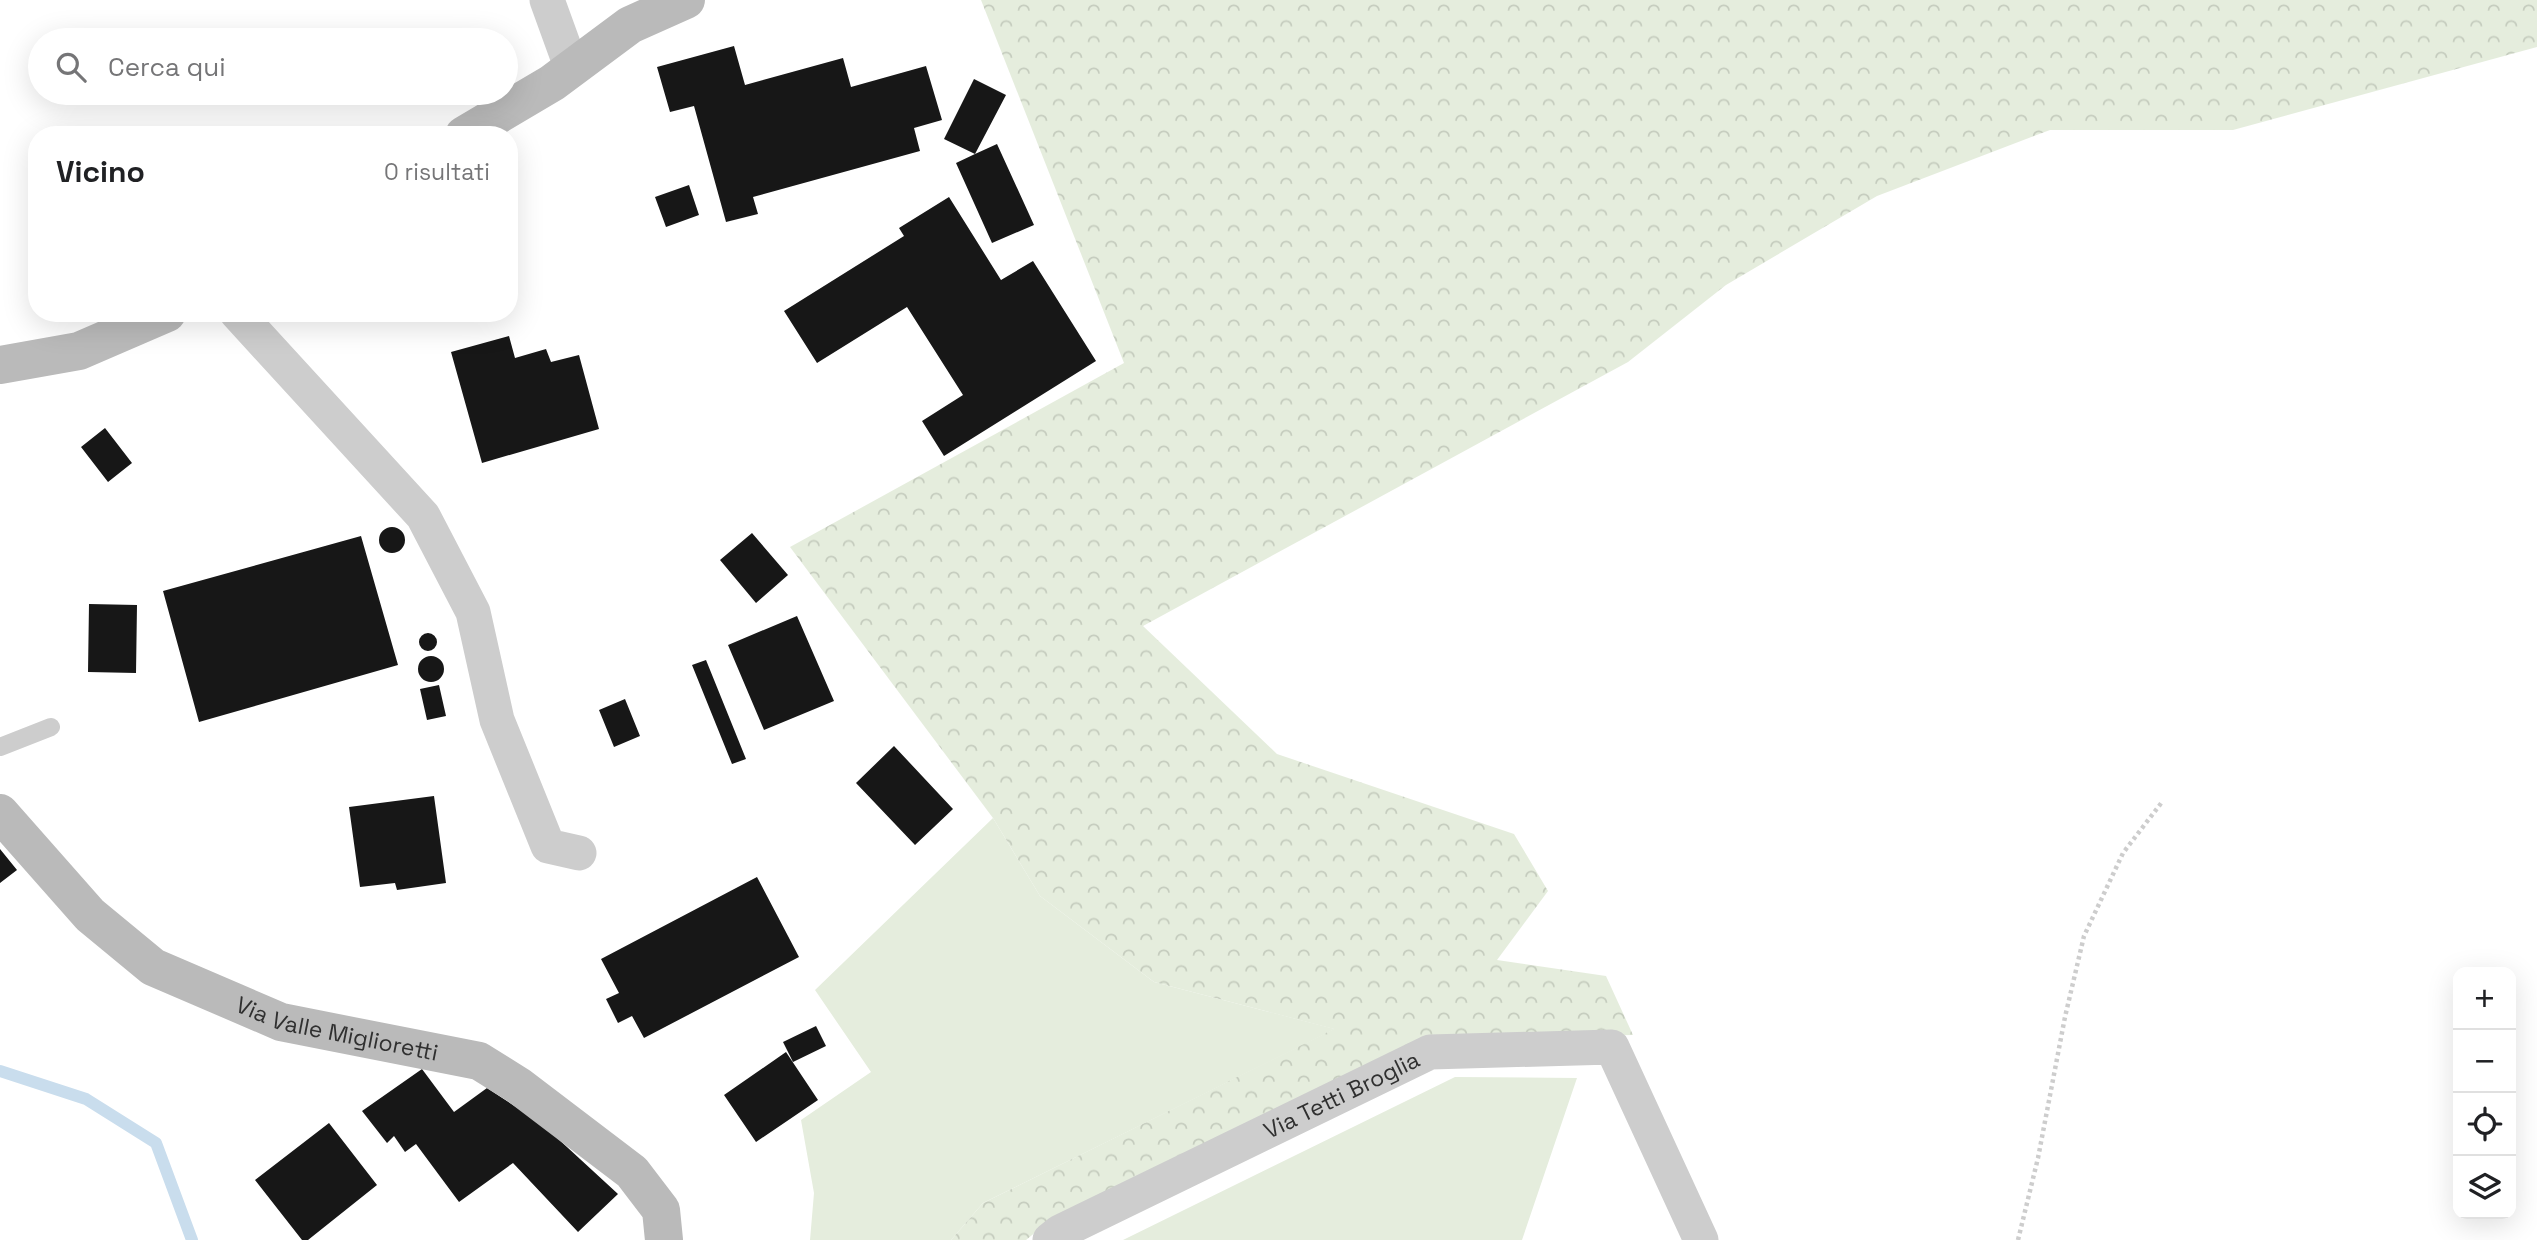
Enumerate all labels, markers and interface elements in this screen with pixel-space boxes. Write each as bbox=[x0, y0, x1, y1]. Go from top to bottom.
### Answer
search box bbox=[28, 28, 518, 105]
icon: search bbox=[52, 48, 90, 86]
text: Cerca qui bbox=[108, 50, 226, 84]
text: Vicino bbox=[56, 152, 145, 191]
text: 0 risultati bbox=[384, 157, 490, 187]
map controls bbox=[2453, 967, 2516, 1219]
button: + bbox=[2453, 967, 2516, 1030]
street label: Via Valle Miglioretti bbox=[231, 989, 441, 1068]
button: − bbox=[2453, 1030, 2516, 1093]
street label: Via Tetti Broglia bbox=[1259, 1044, 1425, 1146]
button: locate bbox=[2453, 1093, 2516, 1156]
button: layers bbox=[2453, 1156, 2516, 1219]

